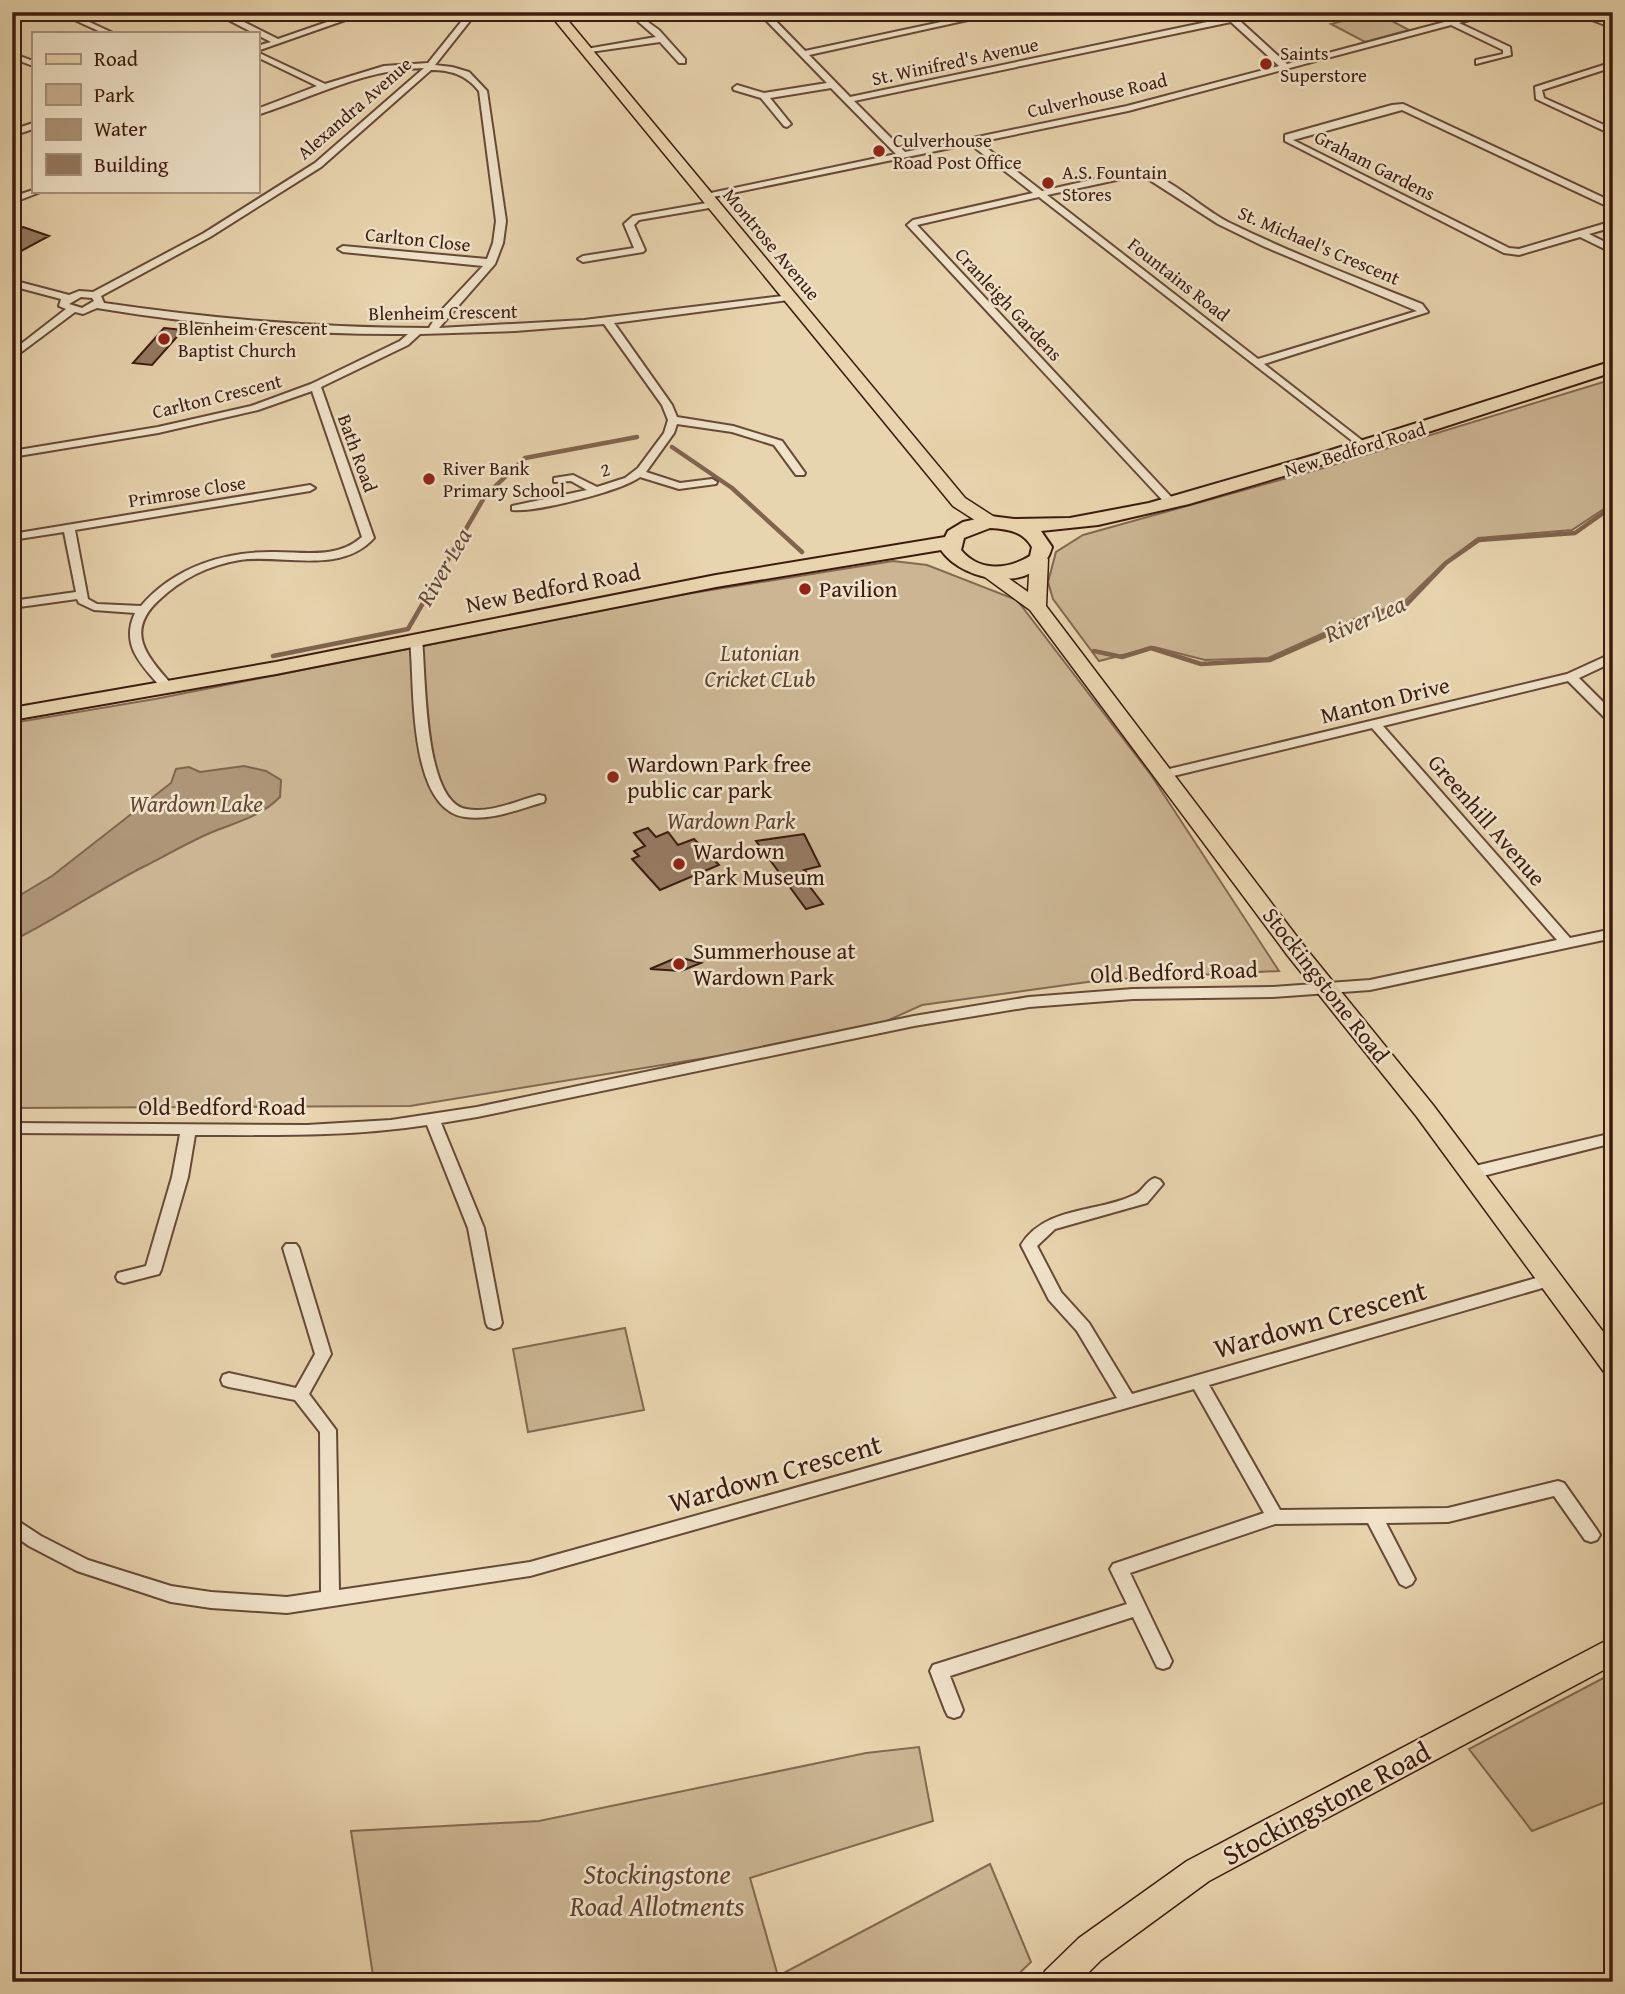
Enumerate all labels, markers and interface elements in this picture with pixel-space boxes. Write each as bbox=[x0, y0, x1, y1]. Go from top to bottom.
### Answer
street label: St. Winifred's Avenue bbox=[869, 30, 1041, 92]
legend bbox=[32, 32, 259, 192]
place label: Saints Superstore bbox=[1280, 39, 1367, 89]
text: Road bbox=[94, 43, 139, 74]
street label: Alexandra Avenue bbox=[290, 50, 418, 166]
marker: Saints Superstore bbox=[1258, 56, 1274, 72]
street label: Culverhouse Road bbox=[1024, 65, 1171, 125]
text: Park bbox=[94, 79, 135, 110]
text: Water bbox=[94, 113, 147, 144]
street label: Graham Gardens bbox=[1310, 122, 1440, 208]
place label: Culverhouse Road Post Office bbox=[893, 126, 1022, 176]
marker: Culverhouse Road Post Office bbox=[871, 143, 887, 159]
text: Building bbox=[94, 149, 169, 180]
place label: A.S. Fountain Stores bbox=[1062, 158, 1167, 208]
marker: A.S. Fountain Stores bbox=[1040, 175, 1056, 191]
street label: Montrose Avenue bbox=[717, 182, 827, 306]
street label: St. Michael's Crescent bbox=[1234, 198, 1405, 292]
street label: Carlton Close bbox=[364, 220, 472, 258]
street label: Fountains Road bbox=[1122, 230, 1236, 328]
street label: Cranleigh Gardens bbox=[949, 241, 1069, 367]
street label: Blenheim Crescent bbox=[368, 297, 518, 327]
place label: Blenheim Crescent Baptist Church bbox=[178, 314, 328, 364]
marker: Blenheim Crescent Baptist Church bbox=[156, 331, 172, 347]
street label: Carlton Crescent bbox=[149, 366, 285, 426]
street label: Bath Road bbox=[331, 410, 385, 497]
street label: New Bedford Road bbox=[1281, 414, 1430, 484]
place label: River Bank Primary School bbox=[443, 454, 565, 504]
street label: 2 bbox=[597, 454, 613, 484]
street label: Primrose Close bbox=[126, 468, 248, 514]
marker: River Bank Primary School bbox=[421, 471, 437, 487]
water label: River Lea bbox=[407, 521, 480, 613]
street label: New Bedford Road bbox=[463, 554, 644, 621]
place label: Pavilion bbox=[819, 572, 897, 605]
marker: Pavilion bbox=[797, 581, 813, 597]
water label: River Lea bbox=[1318, 586, 1411, 652]
park label: Lutonian Cricket CLub bbox=[705, 636, 815, 695]
street label: Manton Drive bbox=[1317, 668, 1453, 732]
place label: Wardown Park free public car park bbox=[627, 747, 811, 806]
street label: Greenhill Avenue bbox=[1421, 747, 1554, 893]
marker: Wardown Park free public car park bbox=[605, 769, 621, 785]
water label: Wardown Lake bbox=[129, 786, 263, 821]
park label: Wardown Park bbox=[667, 804, 796, 837]
place label: Wardown Park Museum bbox=[693, 834, 825, 893]
marker: Wardown Park Museum bbox=[671, 856, 687, 872]
street label: Stockingstone Road bbox=[1255, 900, 1398, 1070]
place label: Summerhouse at Wardown Park bbox=[693, 934, 856, 993]
street label: Old Bedford Road bbox=[1090, 952, 1259, 991]
marker: Summerhouse at Wardown Park bbox=[671, 956, 687, 972]
street label: Old Bedford Road bbox=[138, 1090, 307, 1123]
street label: Wardown Crescent bbox=[1209, 1269, 1431, 1368]
street label: Wardown Crescent bbox=[664, 1423, 886, 1522]
street label: Stockingstone Road bbox=[1214, 1730, 1437, 1875]
park label: Stockingstone Road Allotments bbox=[569, 1853, 744, 1926]

